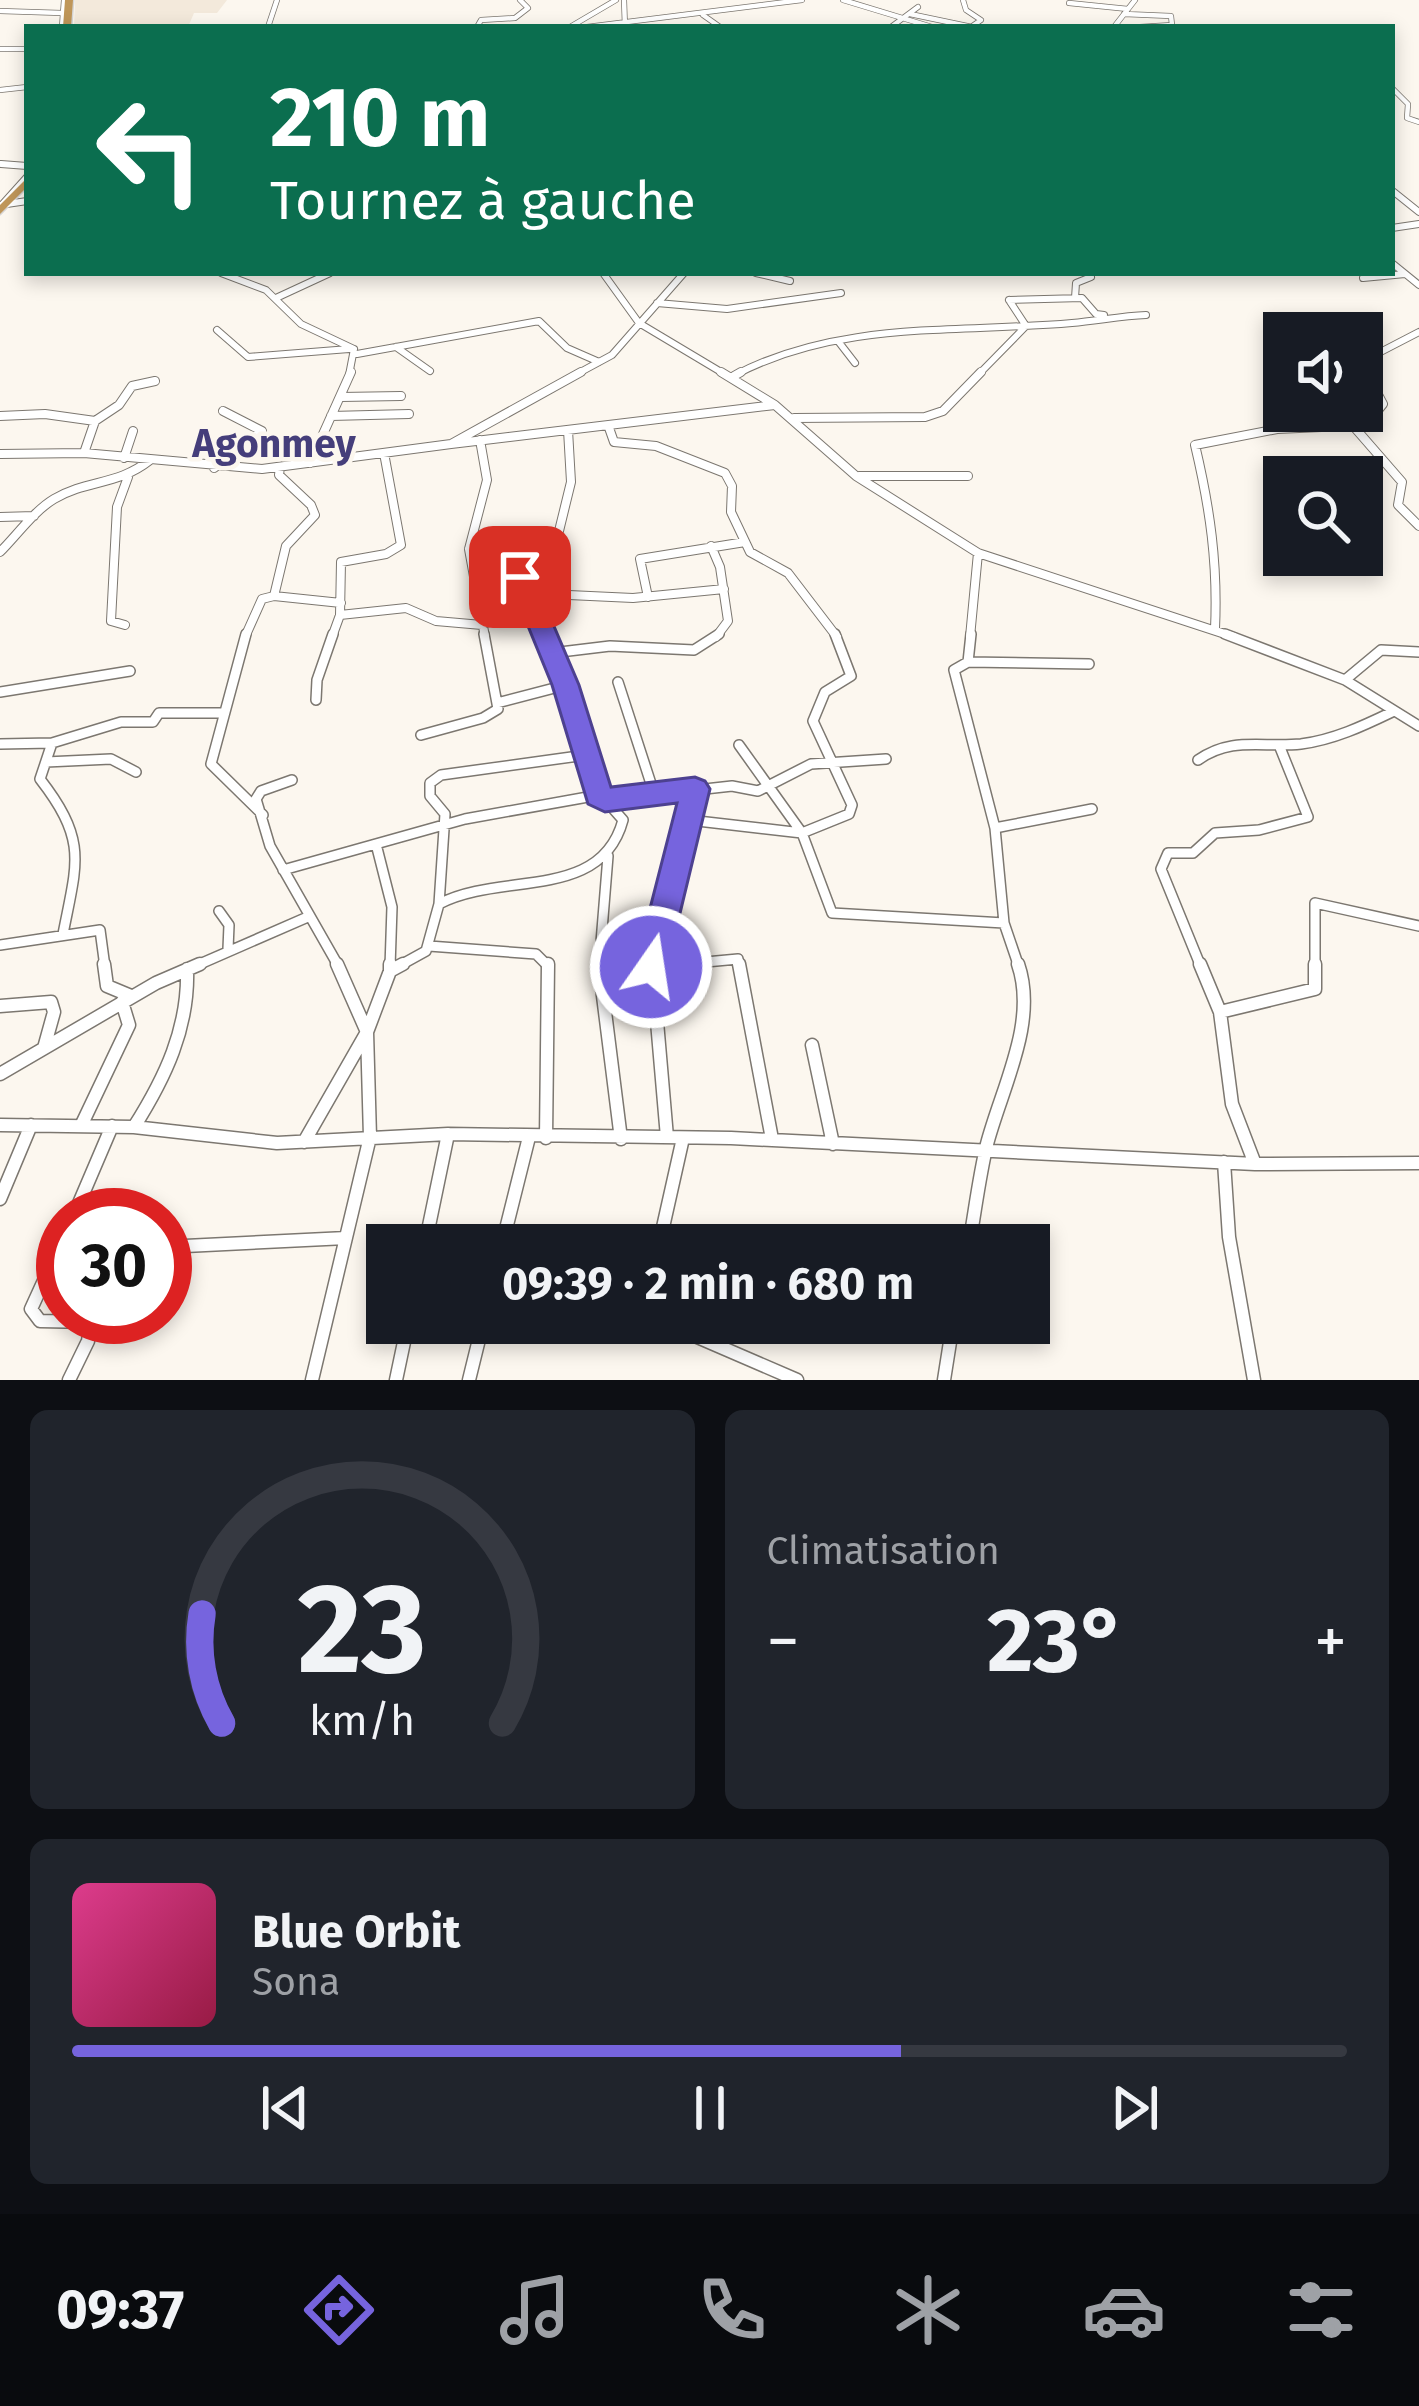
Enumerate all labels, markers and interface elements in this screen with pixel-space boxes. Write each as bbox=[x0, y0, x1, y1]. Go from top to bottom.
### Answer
text: 210 m bbox=[270, 67, 491, 168]
icon: left bbox=[72, 72, 228, 228]
text: Tournez à gauche bbox=[270, 169, 696, 233]
map controls bbox=[1263, 312, 1383, 576]
button: sound bbox=[1263, 312, 1383, 432]
district label: Agonmey bbox=[191, 421, 356, 467]
button: search bbox=[1263, 456, 1383, 576]
pin bbox=[469, 526, 571, 628]
icon: arrive bbox=[487, 544, 553, 610]
position arrow bbox=[588, 904, 714, 1030]
speed limit sign: 30 bbox=[36, 1188, 192, 1344]
text: 09:39 · 2 min · 680 m bbox=[502, 1257, 914, 1311]
text: Climatisation bbox=[767, 1528, 1000, 1574]
text: 23 bbox=[298, 1555, 427, 1705]
text: 23° bbox=[987, 1587, 1127, 1695]
text: − bbox=[767, 1602, 800, 1681]
text: + bbox=[1314, 1602, 1347, 1681]
text: km/h bbox=[309, 1694, 415, 1745]
text: Blue Orbit bbox=[252, 1905, 460, 1959]
text: Sona bbox=[252, 1959, 340, 2005]
icon: previous bbox=[252, 2075, 318, 2141]
icon: pause bbox=[677, 2075, 743, 2141]
icon: next bbox=[1102, 2075, 1168, 2141]
icon: directions bbox=[297, 2268, 381, 2352]
icon: music bbox=[493, 2268, 577, 2352]
icon: phone bbox=[690, 2268, 774, 2352]
icon: climate bbox=[886, 2268, 970, 2352]
icon: car bbox=[1082, 2268, 1166, 2352]
icon: filters bbox=[1279, 2268, 1363, 2352]
text: 09:37 bbox=[56, 2278, 184, 2342]

